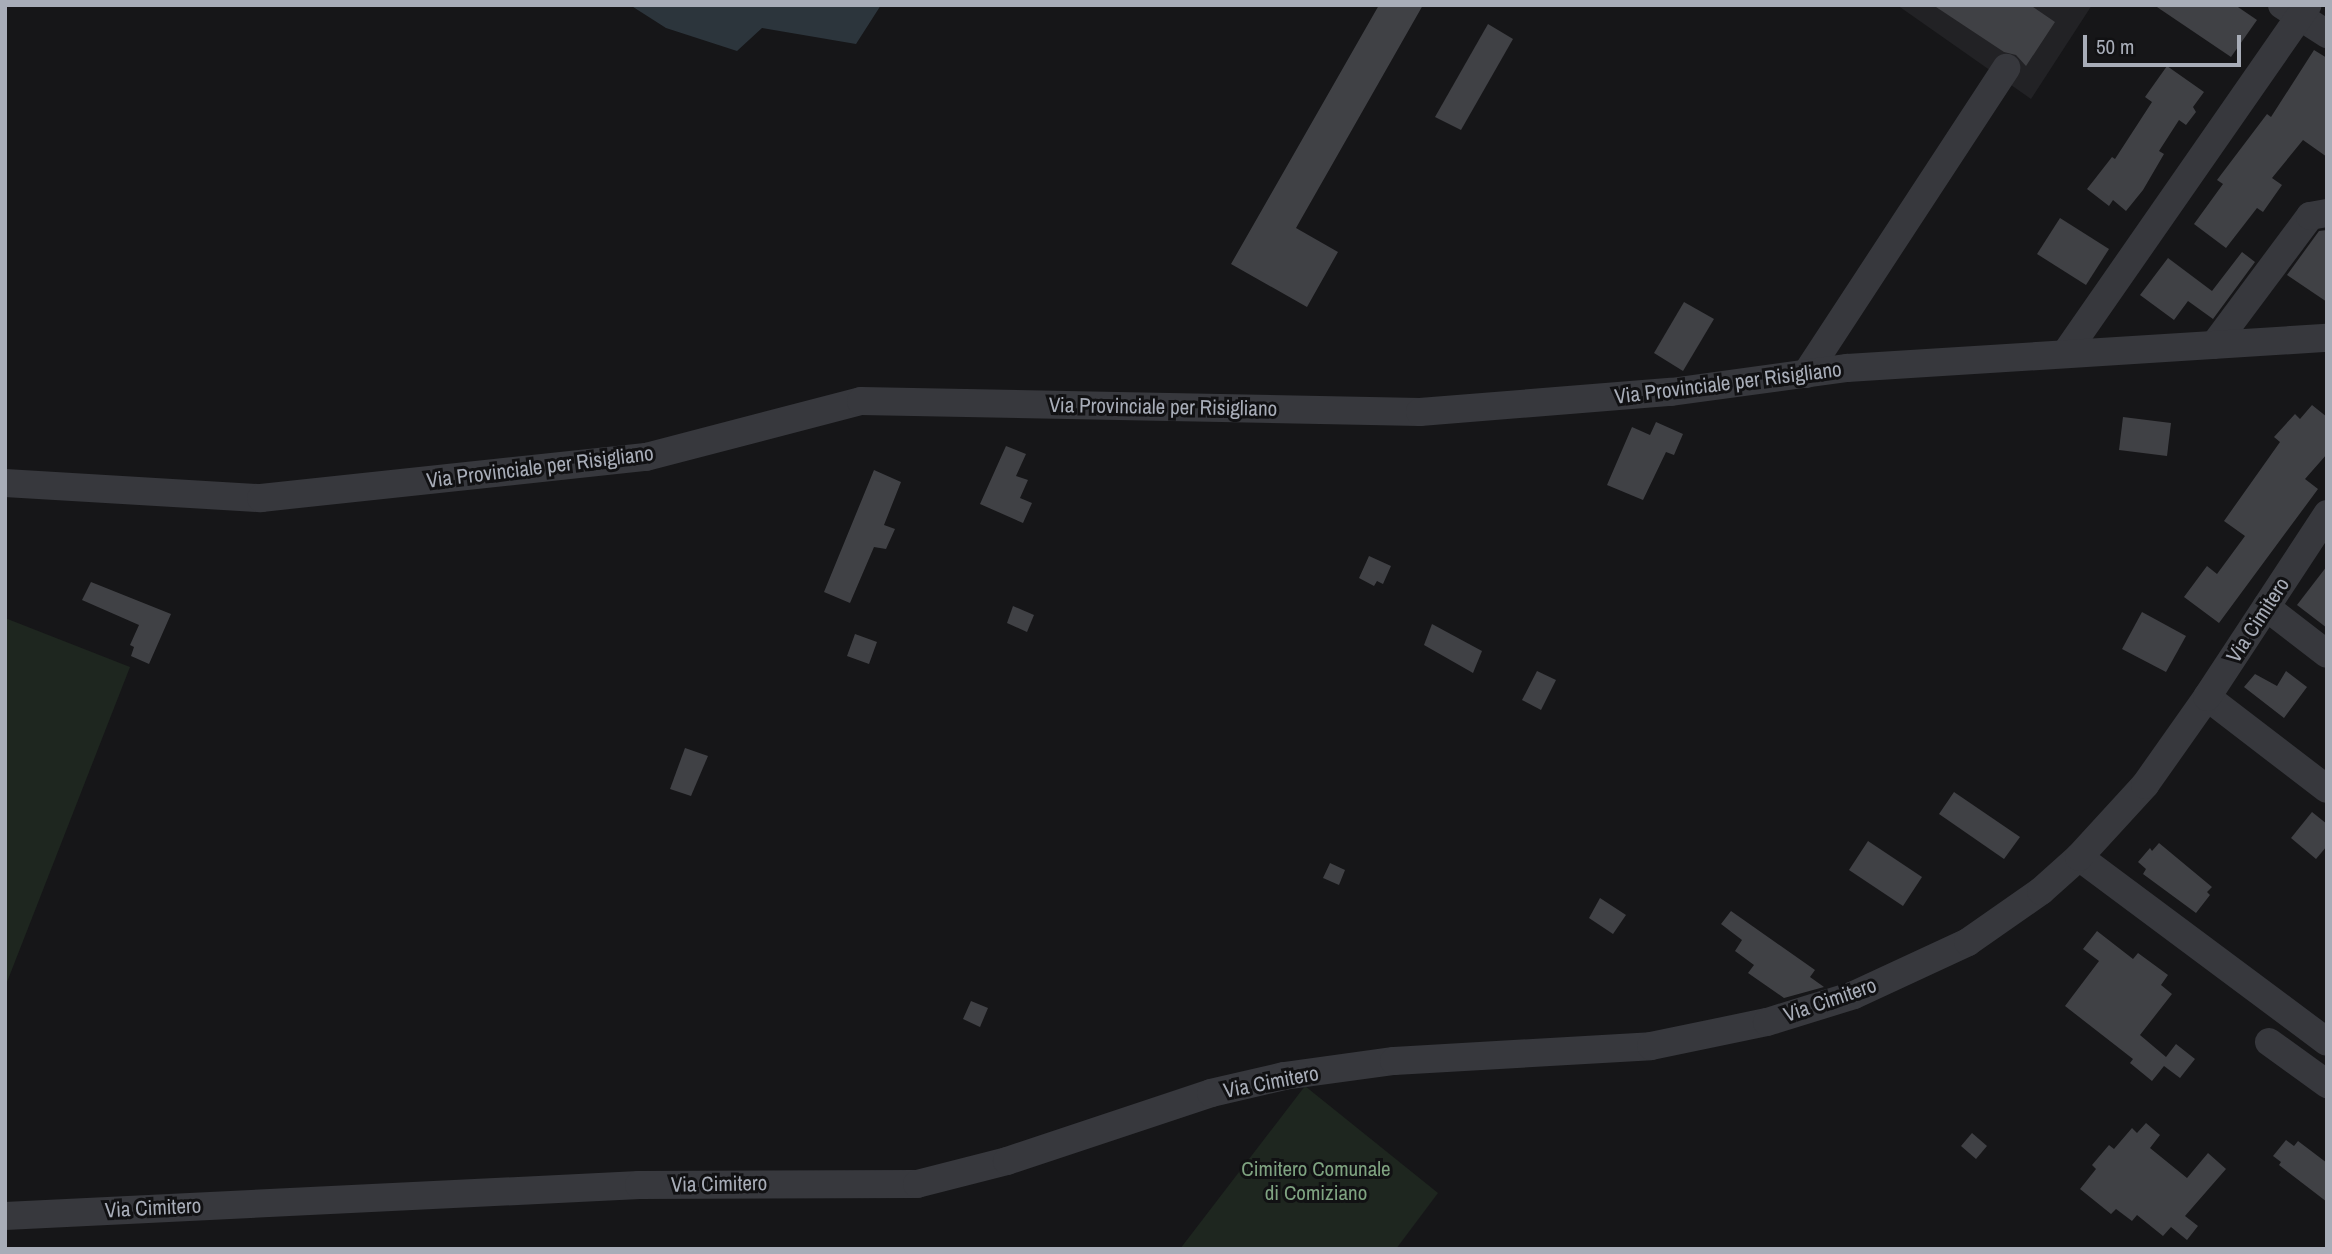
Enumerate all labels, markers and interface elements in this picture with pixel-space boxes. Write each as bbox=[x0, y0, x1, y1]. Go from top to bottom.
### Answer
scale bar bbox=[2087, 21, 2244, 65]
text: 50 m bbox=[2096, 32, 2134, 61]
street label: Via Provinciale per Risigliano bbox=[1613, 357, 1843, 409]
street label: Via Provinciale per Risigliano bbox=[1049, 392, 1277, 422]
street label: Via Provinciale per Risigliano bbox=[425, 441, 655, 493]
street label: Via Cimitero bbox=[2221, 573, 2295, 667]
street label: Via Cimitero bbox=[1780, 972, 1880, 1028]
street label: Via Cimitero bbox=[1221, 1060, 1321, 1104]
park label: Cimitero Comunale di Comiziano bbox=[1241, 1156, 1391, 1206]
street label: Via Cimitero bbox=[671, 1171, 767, 1197]
street label: Via Cimitero bbox=[104, 1193, 202, 1223]

